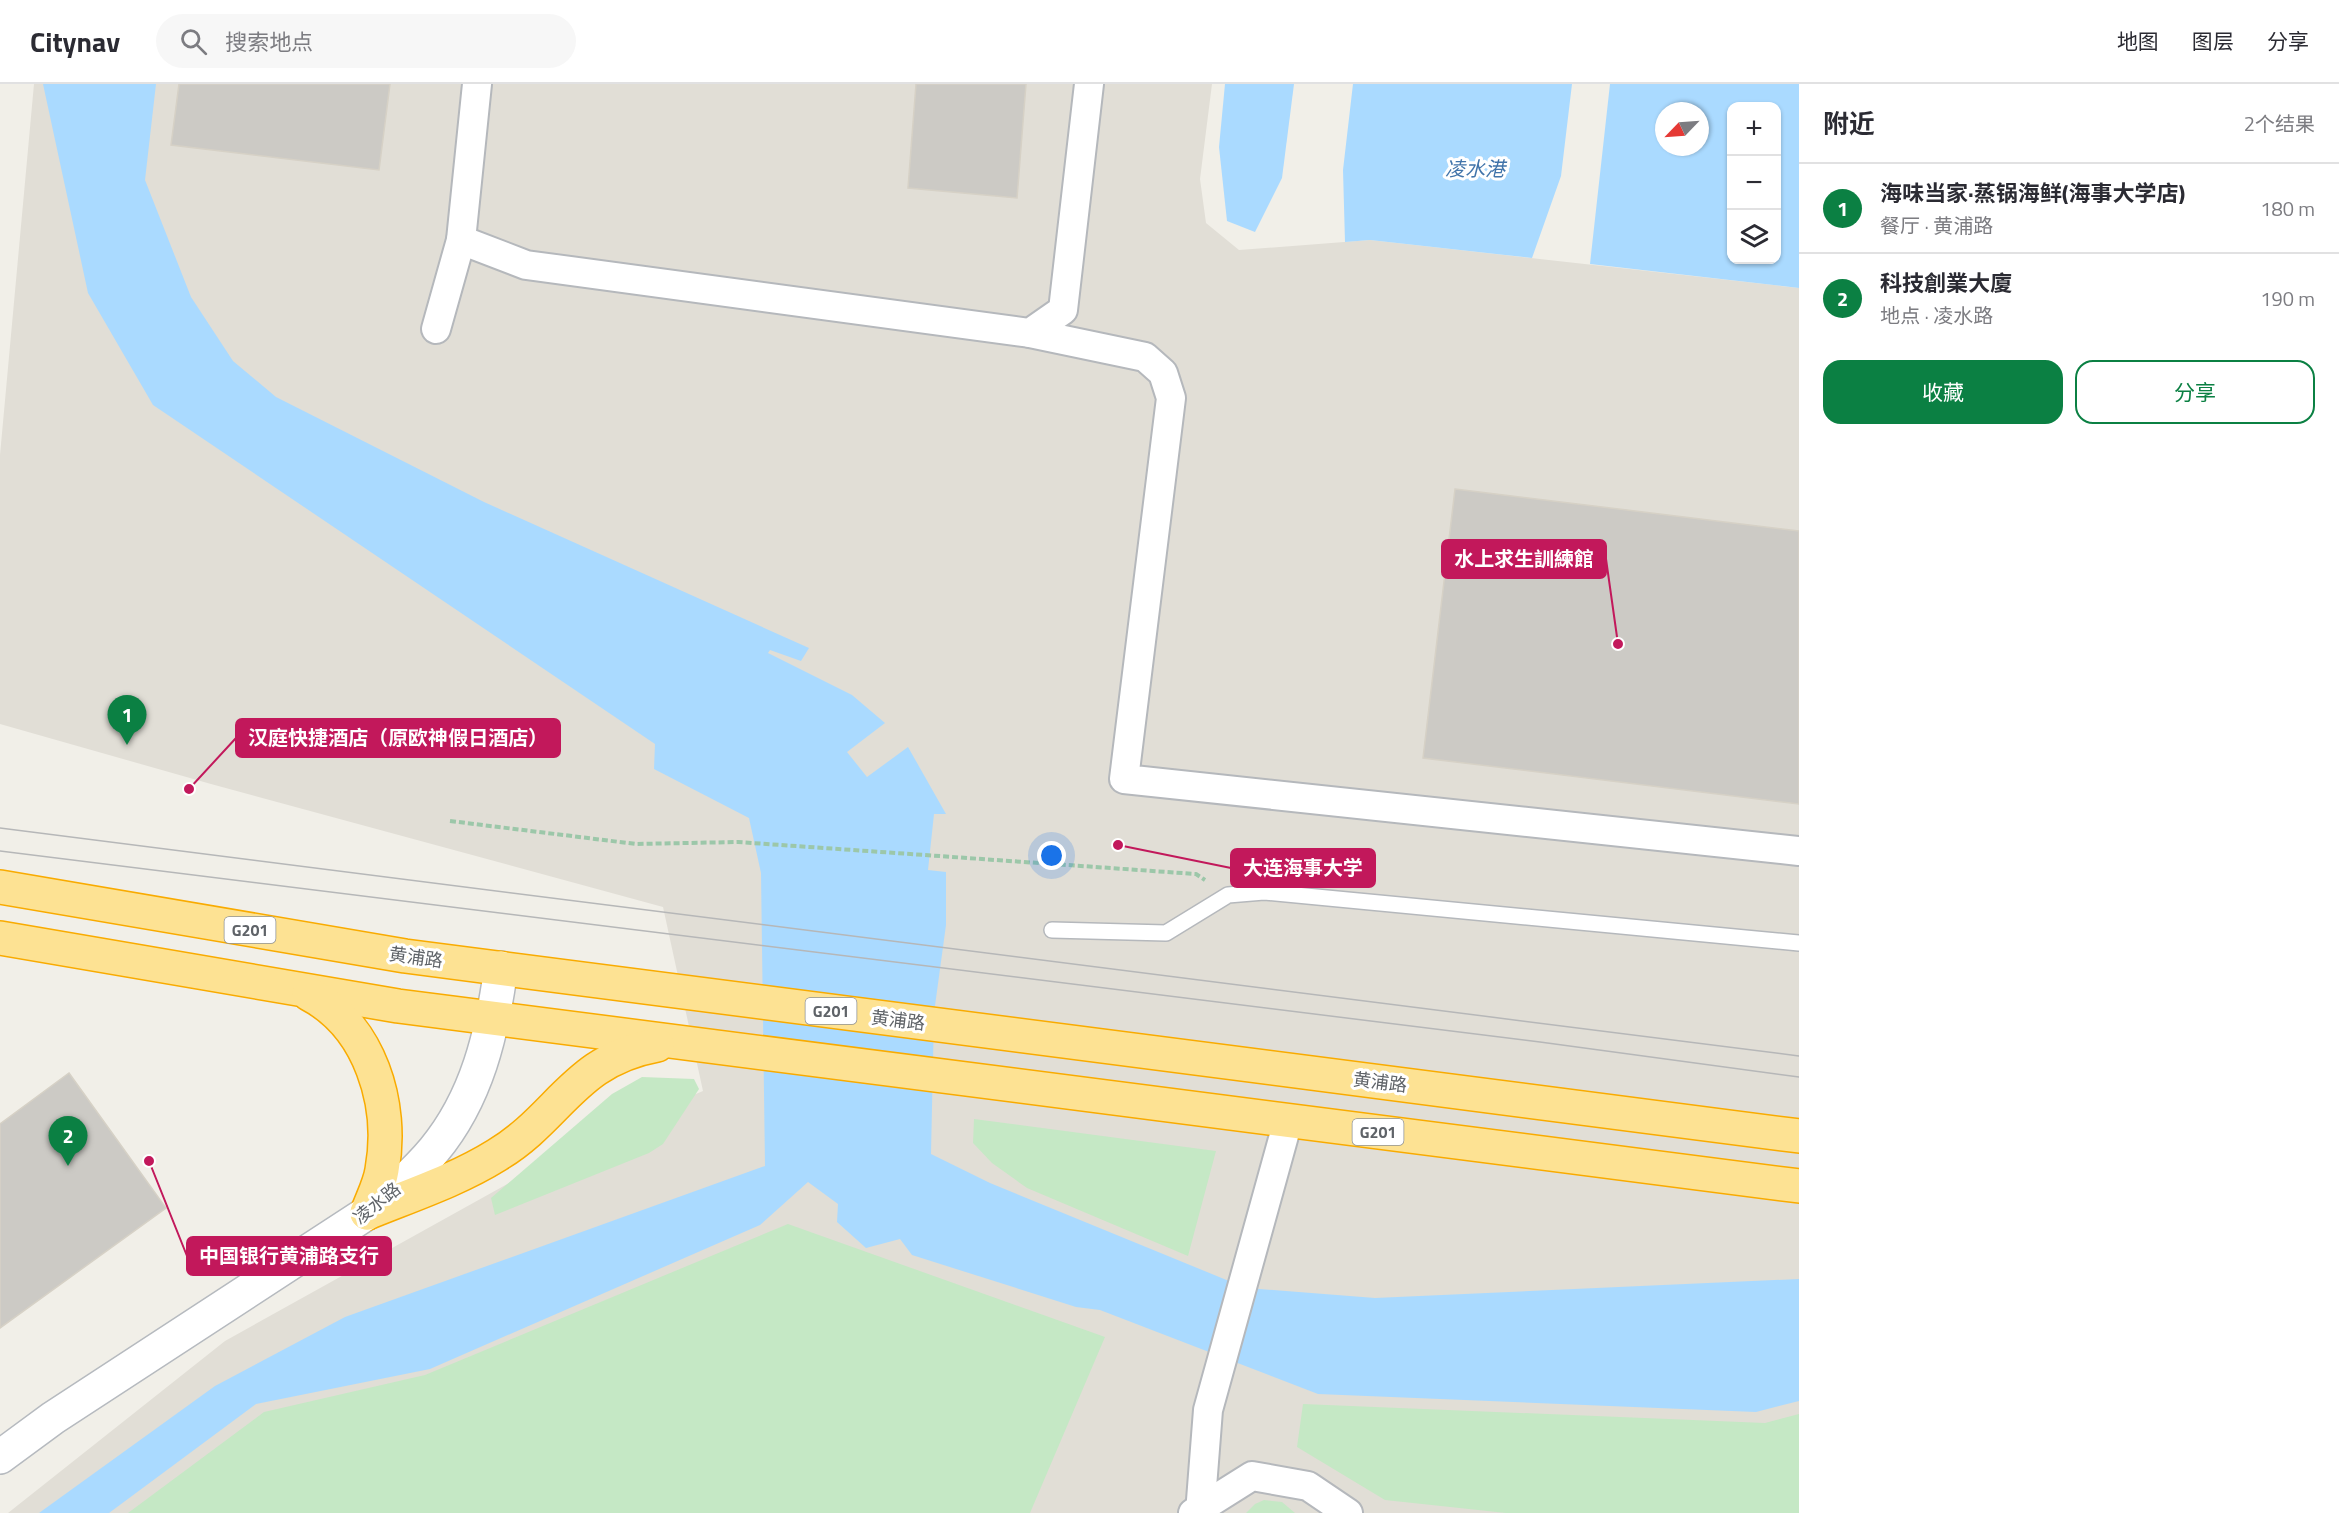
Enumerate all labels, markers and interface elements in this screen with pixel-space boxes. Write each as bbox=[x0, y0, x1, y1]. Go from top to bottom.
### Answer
search box bbox=[156, 14, 576, 68]
text: Citynav bbox=[30, 20, 120, 63]
icon: search bbox=[177, 25, 210, 58]
text: 搜索地点 bbox=[225, 25, 313, 59]
text: 地图 bbox=[2117, 25, 2159, 57]
text: 图层 bbox=[2192, 25, 2234, 57]
text: 分享 bbox=[2267, 25, 2309, 57]
north arrow bbox=[1655, 102, 1709, 156]
map controls bbox=[1727, 102, 1781, 264]
button: + bbox=[1727, 102, 1781, 156]
text: 附近 bbox=[1823, 104, 1875, 143]
text: 2个结果 bbox=[2244, 108, 2315, 139]
water label: 凌水港 bbox=[1445, 153, 1508, 184]
button: − bbox=[1727, 156, 1781, 210]
text: 海味当家·蒸锅海鲜(海事大学店) bbox=[1880, 176, 2185, 210]
text: 1 bbox=[1837, 193, 1848, 224]
text: 180 m bbox=[2260, 193, 2315, 224]
button: layers bbox=[1727, 210, 1781, 264]
text: 餐厅 · 黄浦路 bbox=[1880, 210, 1993, 241]
text: 科技創業大廈 bbox=[1880, 266, 2012, 300]
text: 2 bbox=[1837, 283, 1848, 314]
text: 190 m bbox=[2260, 283, 2315, 314]
text: 地点 · 凌水路 bbox=[1880, 300, 1993, 331]
button: 收藏 bbox=[1823, 360, 2063, 424]
button: 分享 bbox=[2075, 360, 2315, 424]
callout: 水上求生訓練館 bbox=[1442, 540, 1606, 578]
text: 水上求生訓練館 bbox=[1454, 543, 1594, 574]
pin: 1 bbox=[108, 696, 146, 745]
callout: 汉庭快捷酒店（原欧神假日酒店） bbox=[236, 719, 560, 757]
text: 汉庭快捷酒店（原欧神假日酒店） bbox=[248, 722, 548, 753]
your location bbox=[1037, 841, 1066, 870]
callout: 大连海事大学 bbox=[1231, 849, 1375, 887]
text: 大连海事大学 bbox=[1243, 852, 1363, 883]
road number: G201 bbox=[224, 917, 276, 943]
street label: 黄浦路 bbox=[387, 940, 445, 974]
road number: G201 bbox=[806, 998, 856, 1024]
street label: 黄浦路 bbox=[870, 1003, 926, 1037]
street label: 黄浦路 bbox=[1352, 1065, 1408, 1099]
pin: 2 bbox=[48, 1116, 88, 1166]
road number: G201 bbox=[1352, 1119, 1404, 1145]
street label: 凌水路 bbox=[348, 1176, 406, 1230]
callout: 中国银行黄浦路支行 bbox=[187, 1237, 391, 1275]
text: 中国银行黄浦路支行 bbox=[199, 1240, 379, 1271]

